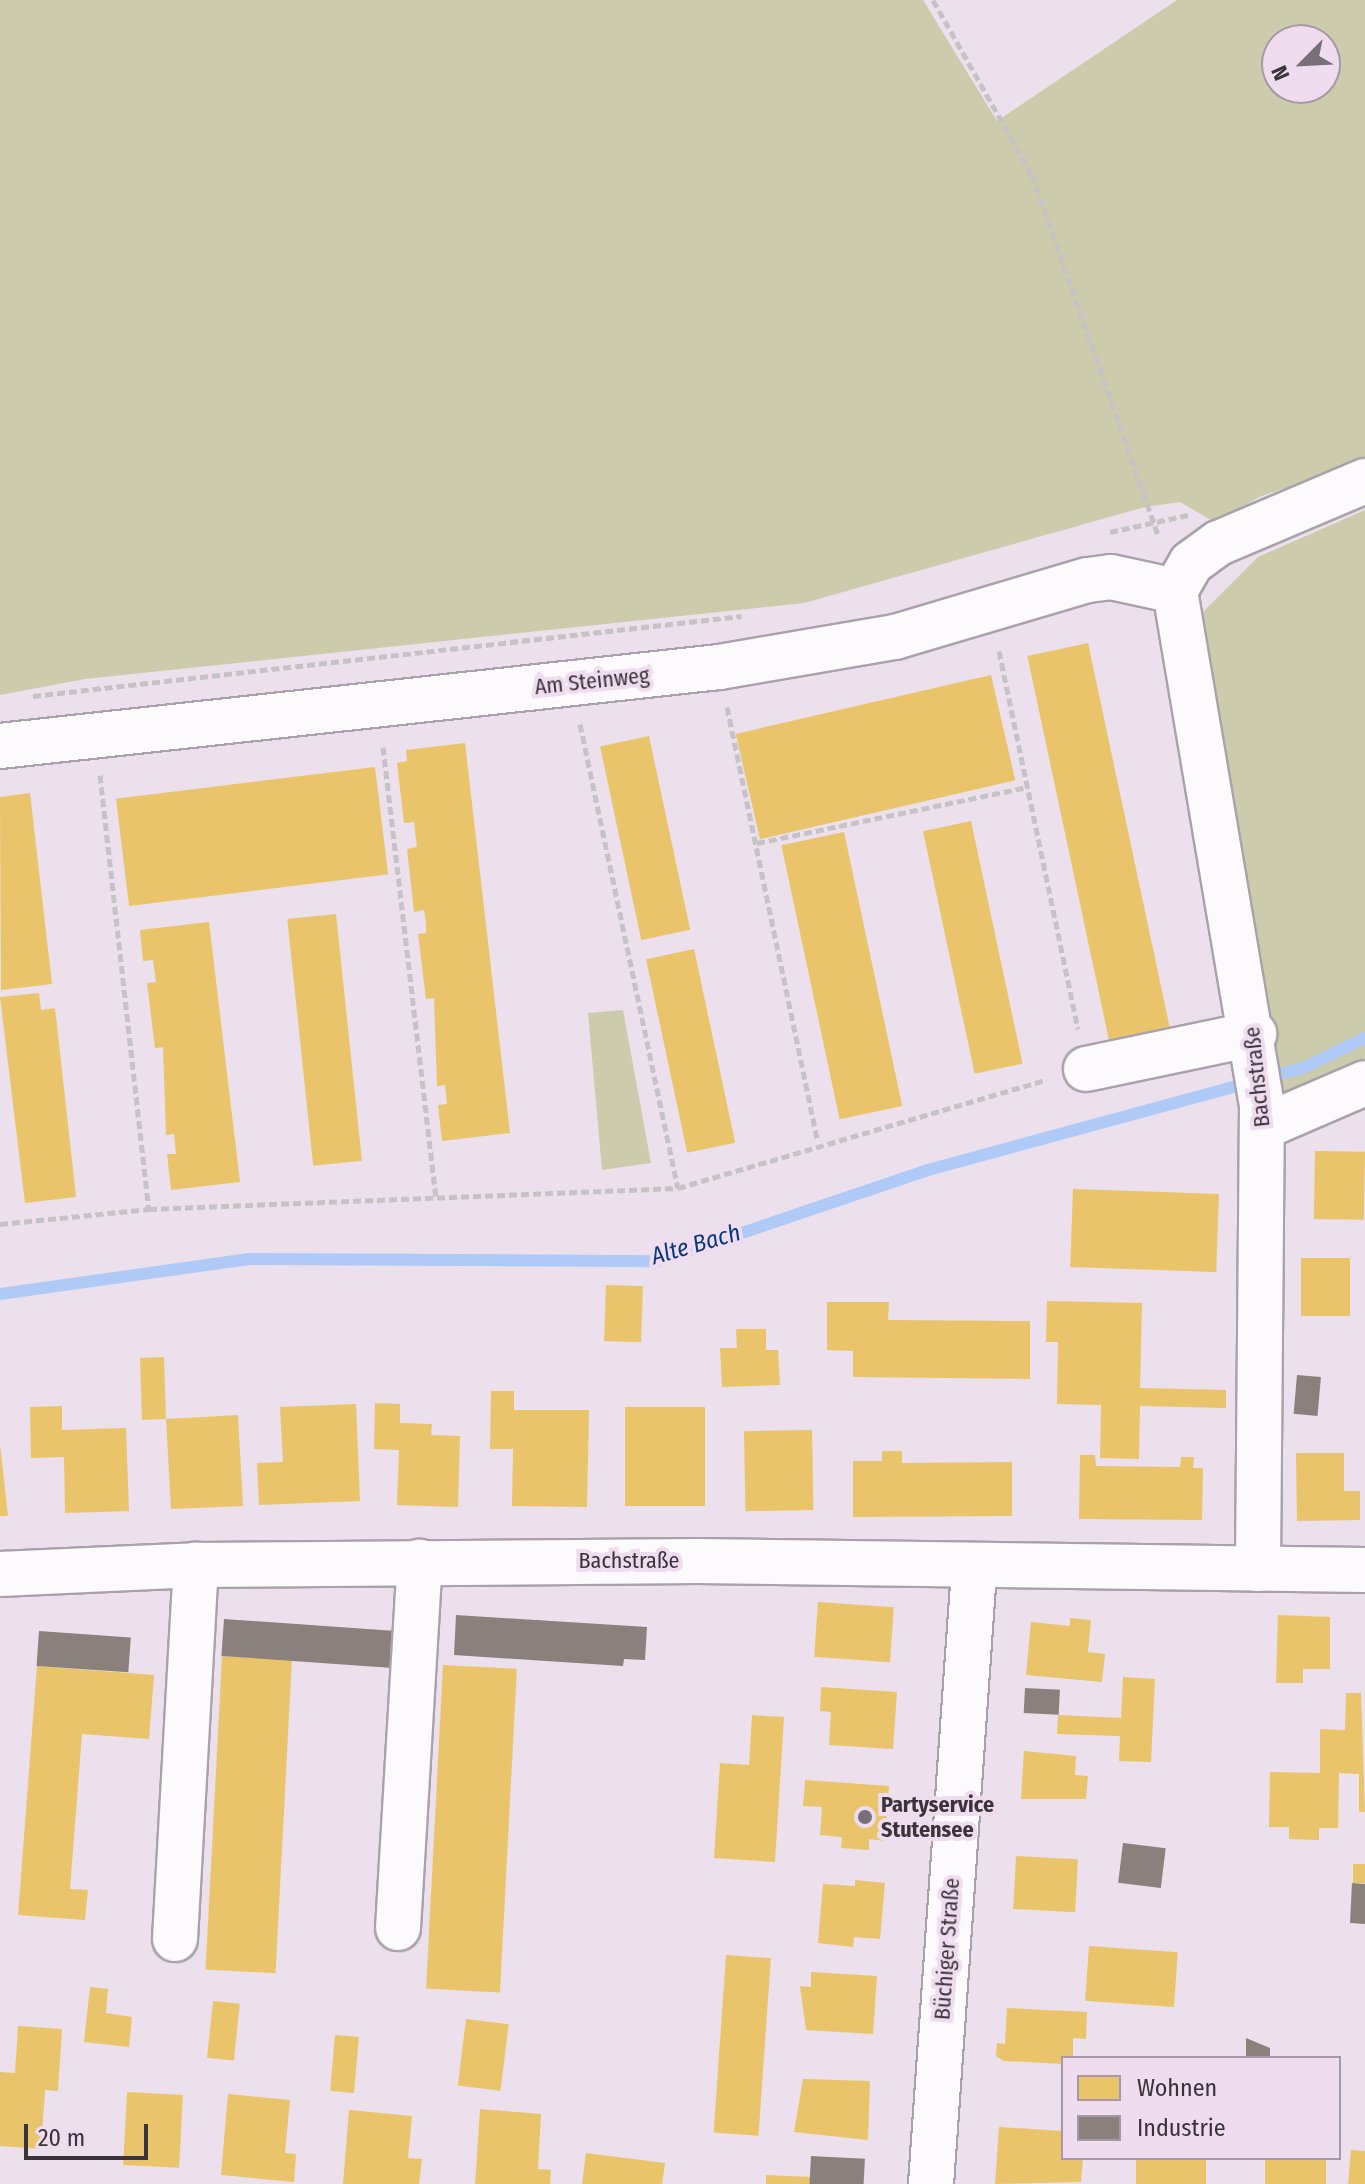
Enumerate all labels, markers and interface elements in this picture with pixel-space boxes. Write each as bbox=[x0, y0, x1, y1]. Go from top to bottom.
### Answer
north arrow bbox=[1261, 24, 1341, 104]
text: N bbox=[1265, 62, 1295, 85]
street label: Am Steinweg bbox=[533, 662, 651, 700]
street label: Bachstraße bbox=[1239, 1025, 1275, 1129]
water label: Alte Bach bbox=[648, 1219, 744, 1271]
street label: Bachstraße bbox=[579, 1548, 679, 1574]
place label: Partyservice Stutensee bbox=[881, 1791, 994, 1842]
marker: Partyservice Stutensee bbox=[856, 1808, 874, 1826]
street label: Büchiger Straße bbox=[929, 1877, 965, 2021]
legend bbox=[1061, 2056, 1341, 2160]
text: Wohnen bbox=[1137, 2074, 1217, 2102]
scale bar bbox=[28, 2108, 152, 2158]
text: Industrie bbox=[1137, 2114, 1226, 2142]
text: 20 m bbox=[38, 2124, 85, 2152]

